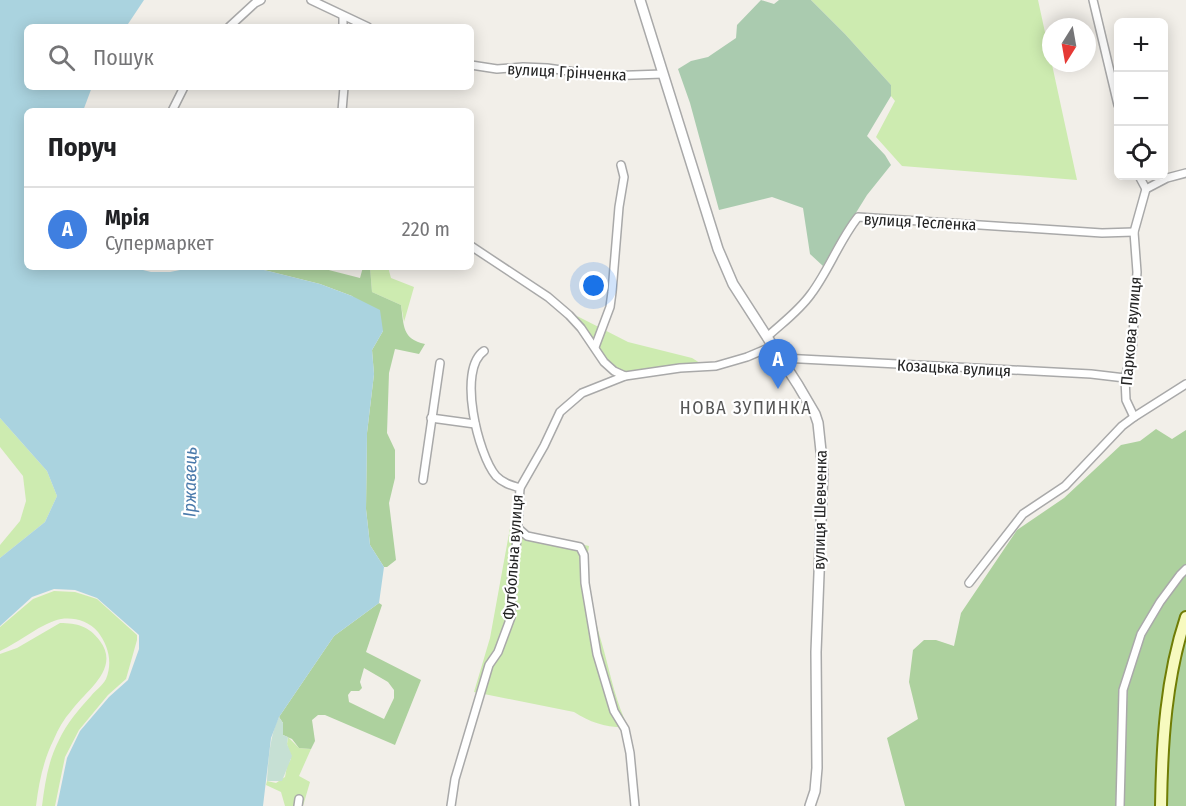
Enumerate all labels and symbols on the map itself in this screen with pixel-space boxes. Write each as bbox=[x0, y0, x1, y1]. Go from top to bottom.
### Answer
north arrow bbox=[1042, 18, 1096, 72]
street label: вулиця Грінченка bbox=[507, 59, 627, 85]
street label: вулиця Тесленка bbox=[863, 210, 977, 234]
your location bbox=[579, 271, 608, 300]
street label: Паркова вулиця bbox=[1117, 276, 1145, 386]
pin: A bbox=[758, 340, 798, 389]
street label: Козацька вулиця bbox=[897, 356, 1011, 380]
district label: НОВА ЗУПИНКА bbox=[680, 397, 812, 419]
water label: Іржавець bbox=[178, 447, 202, 517]
street label: вулиця Шевченка bbox=[809, 450, 831, 570]
street label: Футбольна вулиця bbox=[499, 494, 527, 620]

